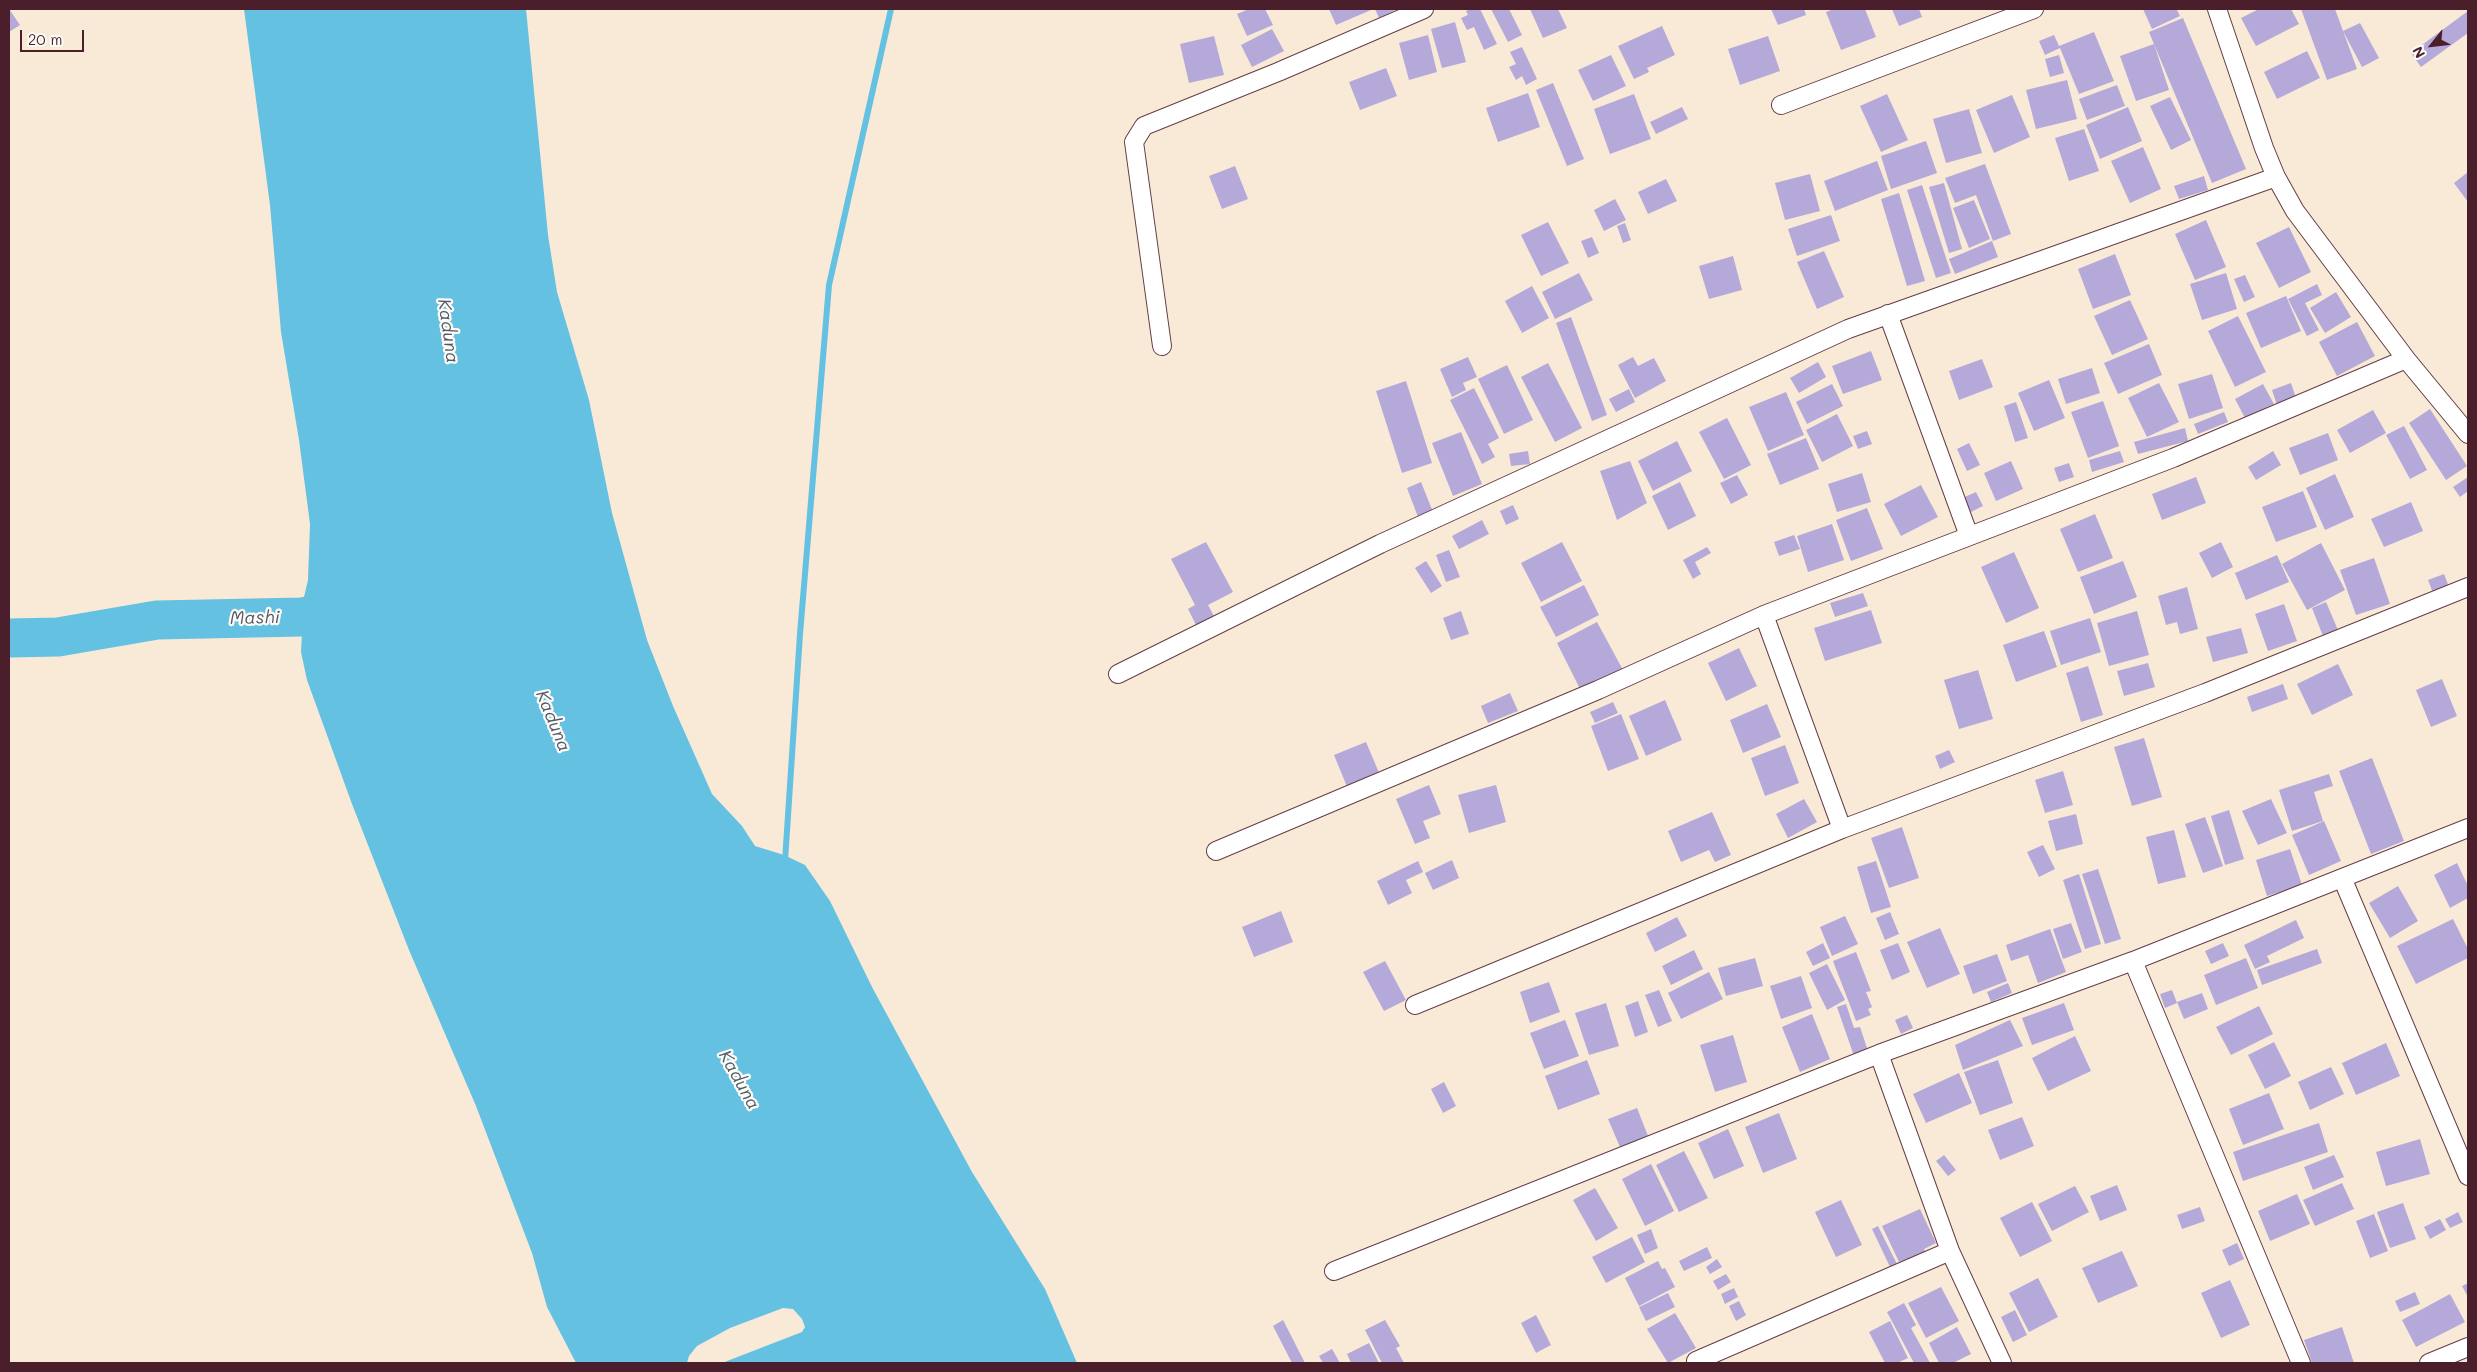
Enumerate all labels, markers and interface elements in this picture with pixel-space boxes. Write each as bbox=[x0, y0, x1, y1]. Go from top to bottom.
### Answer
scale bar bbox=[22, 20, 86, 52]
north arrow bbox=[2407, 20, 2457, 70]
text: 20 m bbox=[28, 29, 62, 49]
text: N bbox=[2408, 43, 2429, 62]
water label: Kaduna bbox=[433, 298, 463, 364]
water label: Mashi bbox=[230, 607, 280, 629]
water label: Kaduna bbox=[531, 687, 575, 755]
water label: Kaduna bbox=[714, 1047, 764, 1113]

